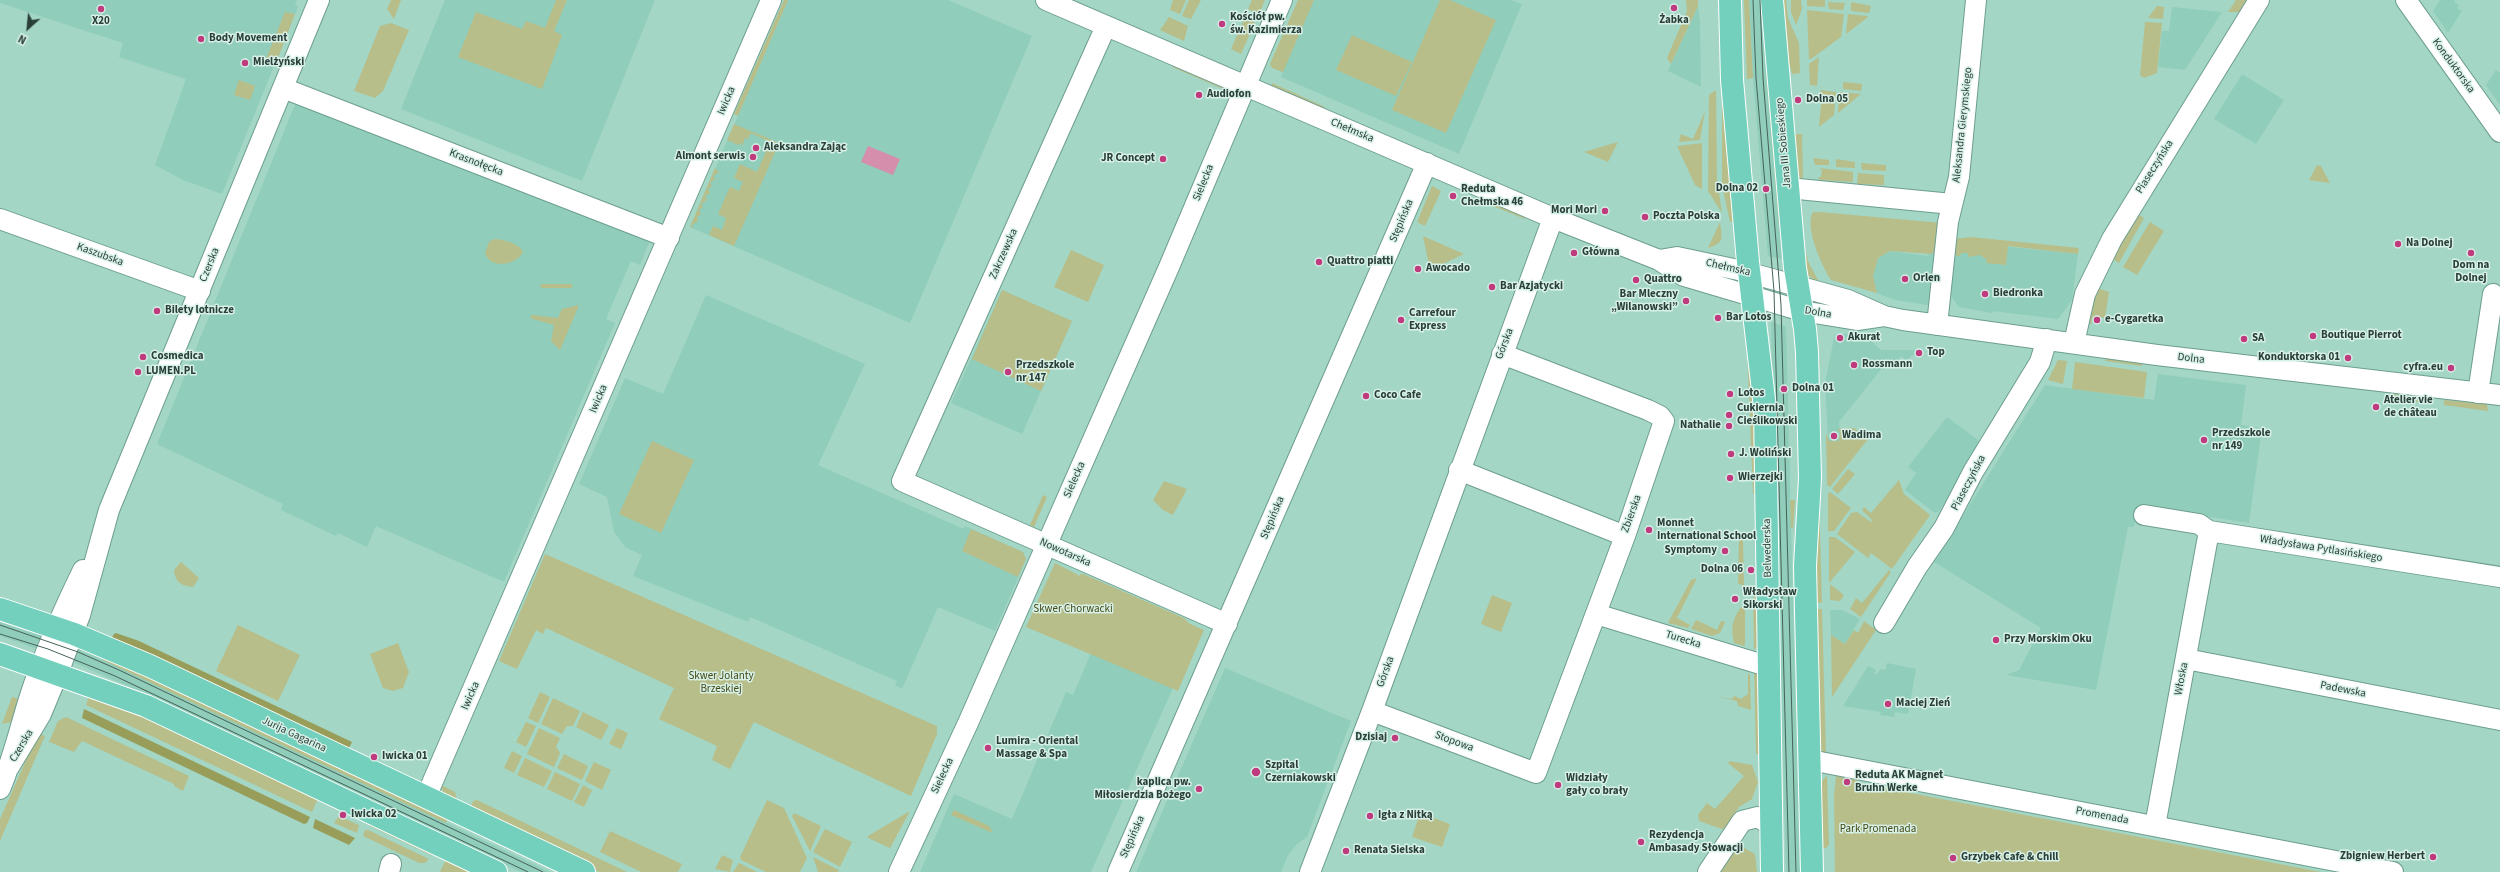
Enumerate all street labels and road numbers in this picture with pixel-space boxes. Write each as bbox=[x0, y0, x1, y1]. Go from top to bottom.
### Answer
street label: Konduktorska bbox=[2429, 36, 2477, 96]
street label: Aleksandra Gierymskiego bbox=[1950, 67, 1976, 183]
street label: Iwicka bbox=[715, 85, 739, 117]
street label: Jana III Sobieskiego bbox=[1773, 97, 1795, 189]
street label: Chełmska bbox=[1328, 116, 1376, 146]
street label: Piaseczyńska bbox=[2133, 138, 2177, 196]
street label: Krasnołęcka bbox=[447, 147, 505, 179]
street label: Sielecka bbox=[1191, 163, 1217, 203]
street label: Stępińska bbox=[1387, 198, 1417, 244]
street label: Zakrzewska bbox=[987, 227, 1021, 281]
street label: Kaszubska bbox=[75, 240, 125, 270]
street label: Czerska bbox=[197, 246, 223, 284]
street label: Chełmska bbox=[1704, 256, 1752, 280]
street label: Dolna bbox=[1804, 304, 1832, 322]
street label: Górska bbox=[1493, 327, 1517, 361]
street label: Dolna bbox=[2177, 351, 2205, 367]
street label: Iwicka bbox=[587, 383, 611, 415]
street label: Piaseczyńska bbox=[1949, 453, 1989, 513]
street label: Sielecka bbox=[1061, 460, 1089, 500]
street label: Zbierska bbox=[1619, 493, 1645, 535]
street label: Stępińska bbox=[1258, 495, 1288, 541]
street label: Belwederska bbox=[1761, 518, 1775, 578]
street label: Władysława Pytlasińskiego bbox=[2259, 533, 2383, 565]
street label: Nowotarska bbox=[1037, 536, 1093, 570]
street label: Turecka bbox=[1664, 628, 1702, 652]
street label: Górska bbox=[1374, 655, 1398, 689]
street label: Włoska bbox=[2172, 661, 2192, 697]
street label: Padewska bbox=[2319, 679, 2367, 701]
street label: Iwicka bbox=[459, 680, 483, 712]
street label: Jurija Gagarina bbox=[260, 714, 328, 756]
street label: Czerska bbox=[7, 727, 37, 765]
street label: Stopowa bbox=[1433, 729, 1475, 755]
street label: Sielecka bbox=[929, 756, 957, 796]
street label: Promenada bbox=[2074, 804, 2130, 828]
street label: Stępińska bbox=[1118, 814, 1148, 860]

